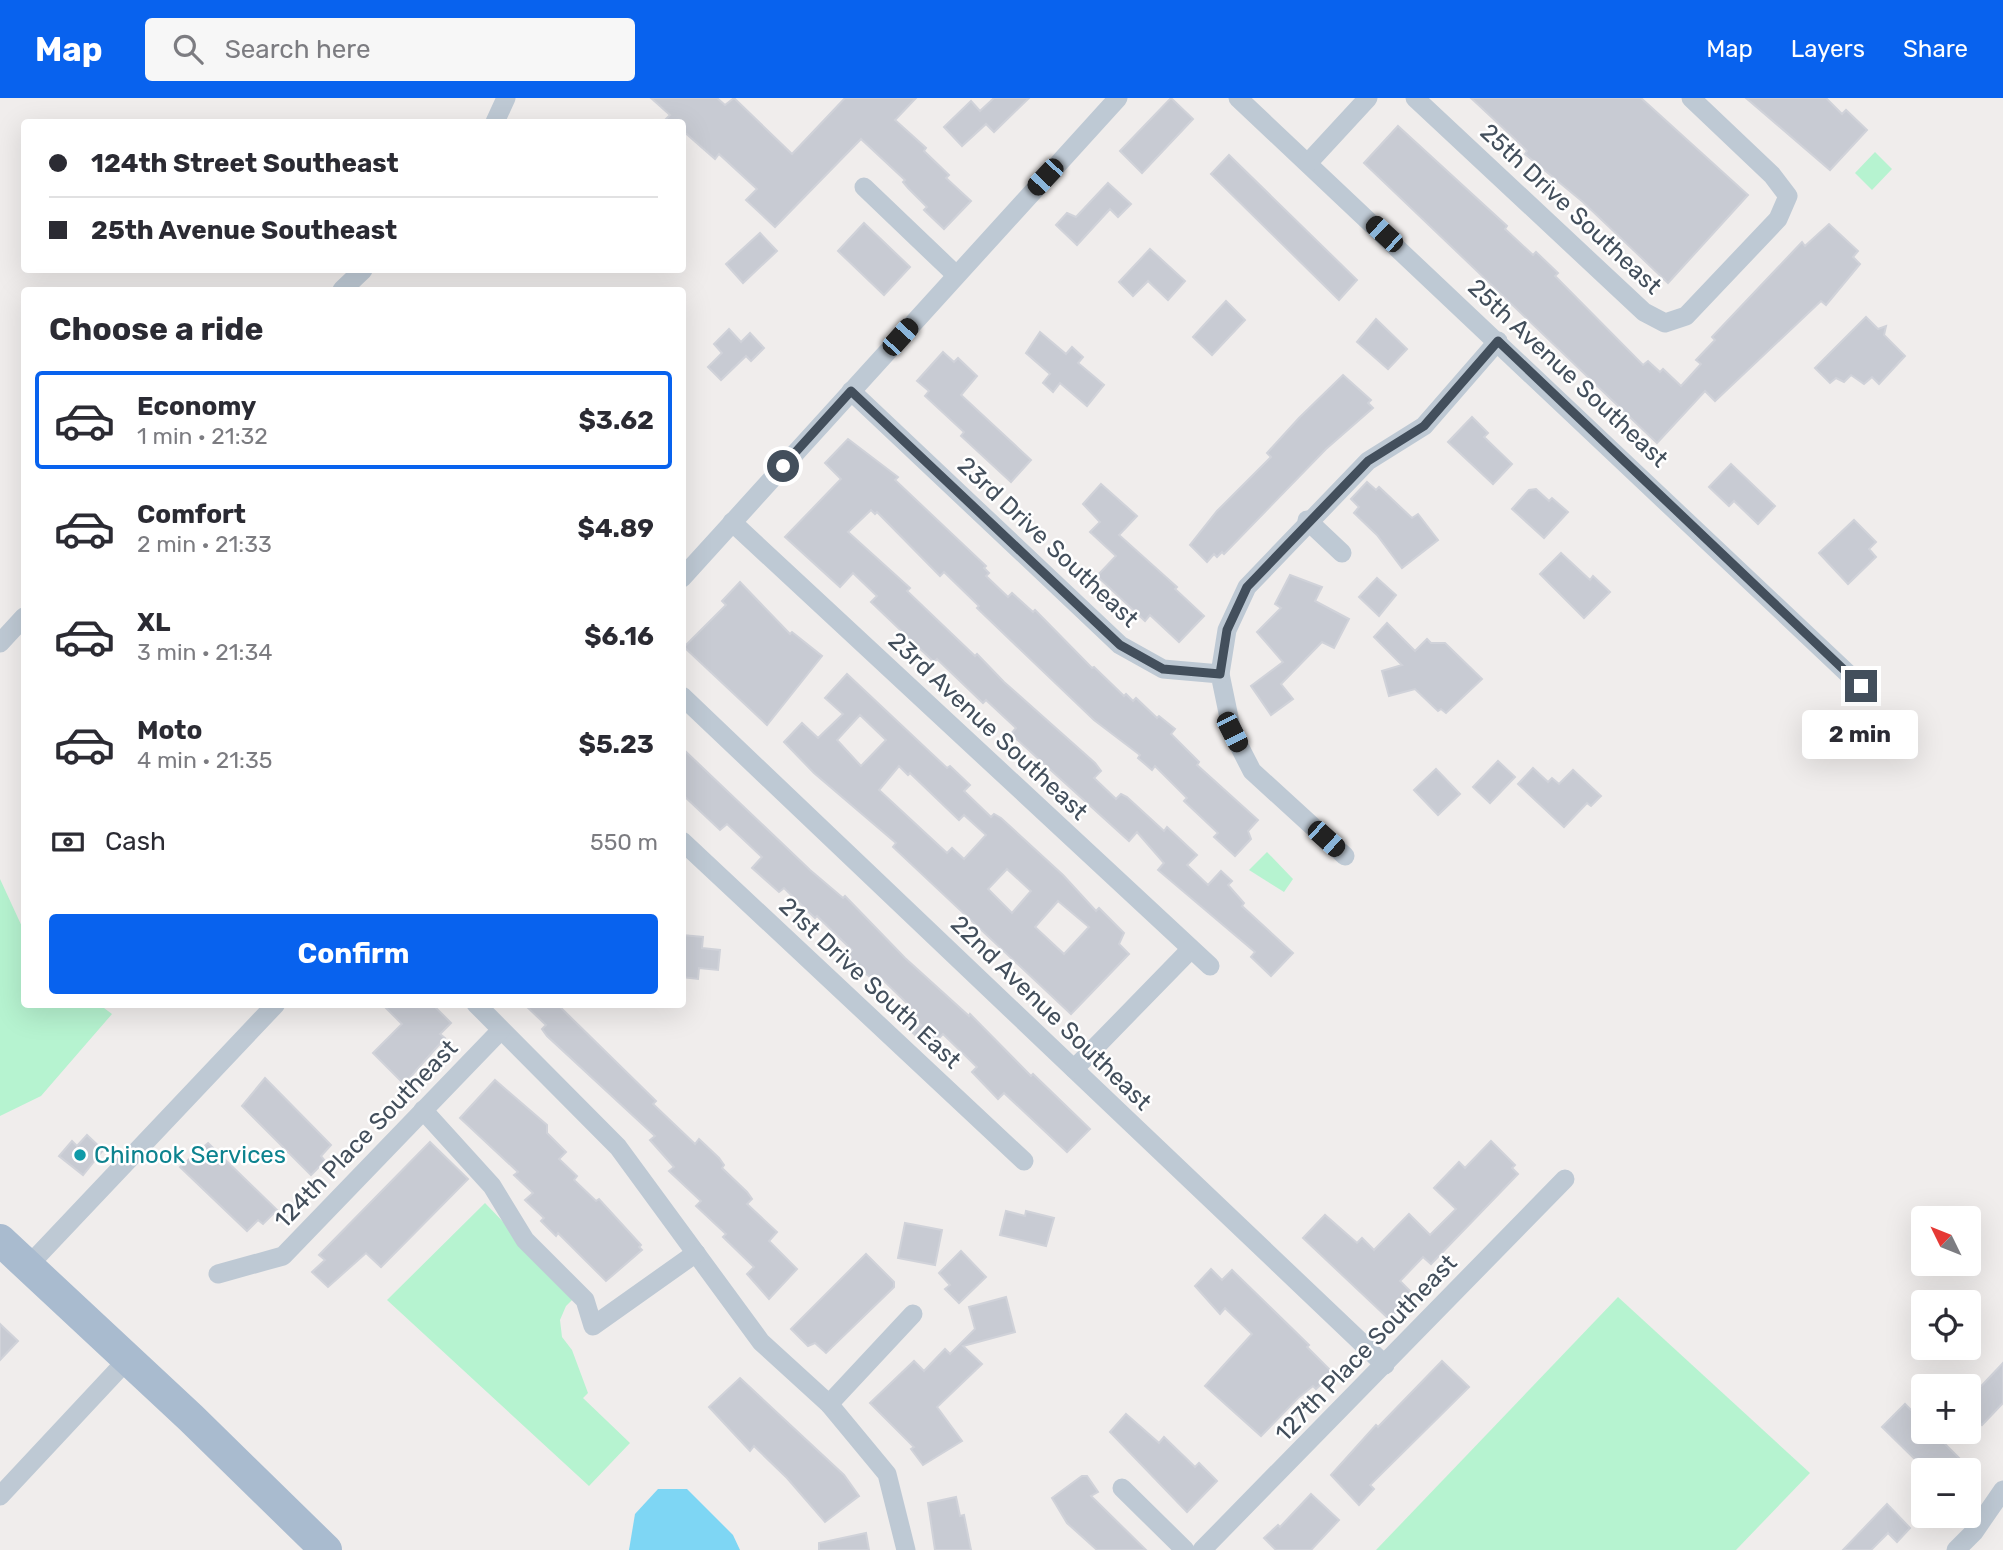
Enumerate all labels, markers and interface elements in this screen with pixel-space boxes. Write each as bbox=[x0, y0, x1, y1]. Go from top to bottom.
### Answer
search box bbox=[145, 18, 635, 81]
text: Map bbox=[35, 30, 103, 69]
icon: search bbox=[169, 30, 207, 68]
text: Search here bbox=[225, 34, 370, 65]
text: Map bbox=[1706, 35, 1753, 63]
text: Layers bbox=[1791, 35, 1865, 63]
text: Share bbox=[1903, 35, 1968, 63]
street label: 25th Drive Southeast bbox=[1475, 118, 1667, 300]
text: 124th Street Southeast bbox=[91, 148, 399, 179]
car bbox=[1023, 154, 1068, 200]
car bbox=[1362, 212, 1407, 256]
text: 25th Avenue Southeast bbox=[91, 215, 397, 246]
street label: 25th Avenue Southeast bbox=[1462, 273, 1674, 473]
text: Choose a ride bbox=[49, 310, 263, 348]
car bbox=[879, 314, 922, 360]
icon: car bbox=[53, 389, 116, 452]
text: Economy bbox=[137, 391, 256, 422]
text: $3.62 bbox=[578, 405, 654, 436]
text: 1 min · 21:32 bbox=[137, 422, 268, 450]
route start bbox=[767, 450, 799, 482]
street label: 23rd Drive Southeast bbox=[952, 451, 1144, 633]
icon: car bbox=[53, 497, 116, 560]
text: Comfort bbox=[137, 499, 246, 530]
text: $4.89 bbox=[578, 513, 654, 544]
text: 2 min · 21:33 bbox=[137, 530, 272, 558]
icon: car bbox=[53, 605, 116, 668]
text: XL bbox=[137, 607, 170, 638]
text: $6.16 bbox=[584, 621, 654, 652]
street label: 23rd Avenue Southeast bbox=[883, 626, 1093, 826]
text: 3 min · 21:34 bbox=[137, 638, 273, 666]
route end bbox=[1845, 670, 1877, 702]
car bbox=[1214, 709, 1251, 755]
callout: 2 min bbox=[1803, 710, 1919, 760]
icon: car bbox=[53, 713, 116, 776]
text: Moto bbox=[137, 715, 202, 746]
text: 2 min bbox=[1829, 720, 1891, 748]
text: $5.23 bbox=[579, 729, 654, 760]
text: 4 min · 21:35 bbox=[137, 746, 272, 774]
car bbox=[1304, 817, 1349, 861]
icon: cash bbox=[49, 823, 87, 861]
text: Cash bbox=[105, 826, 166, 857]
text: 550 m bbox=[590, 828, 658, 856]
street label: 21st Drive South East bbox=[773, 892, 967, 1074]
street label: 22nd Avenue Southeast bbox=[945, 910, 1157, 1116]
button: Confirm bbox=[49, 914, 658, 994]
street label: 124th Place Southeast bbox=[269, 1034, 463, 1234]
place label: Chinook Services bbox=[94, 1141, 286, 1169]
marker: Chinook Services bbox=[72, 1147, 88, 1163]
north arrow bbox=[1911, 1206, 1981, 1276]
map controls bbox=[1911, 1206, 1981, 1528]
street label: 127th Place Southeast bbox=[1269, 1249, 1463, 1447]
button: locate bbox=[1911, 1290, 1981, 1360]
button: + bbox=[1911, 1374, 1981, 1444]
button: − bbox=[1911, 1458, 1981, 1528]

